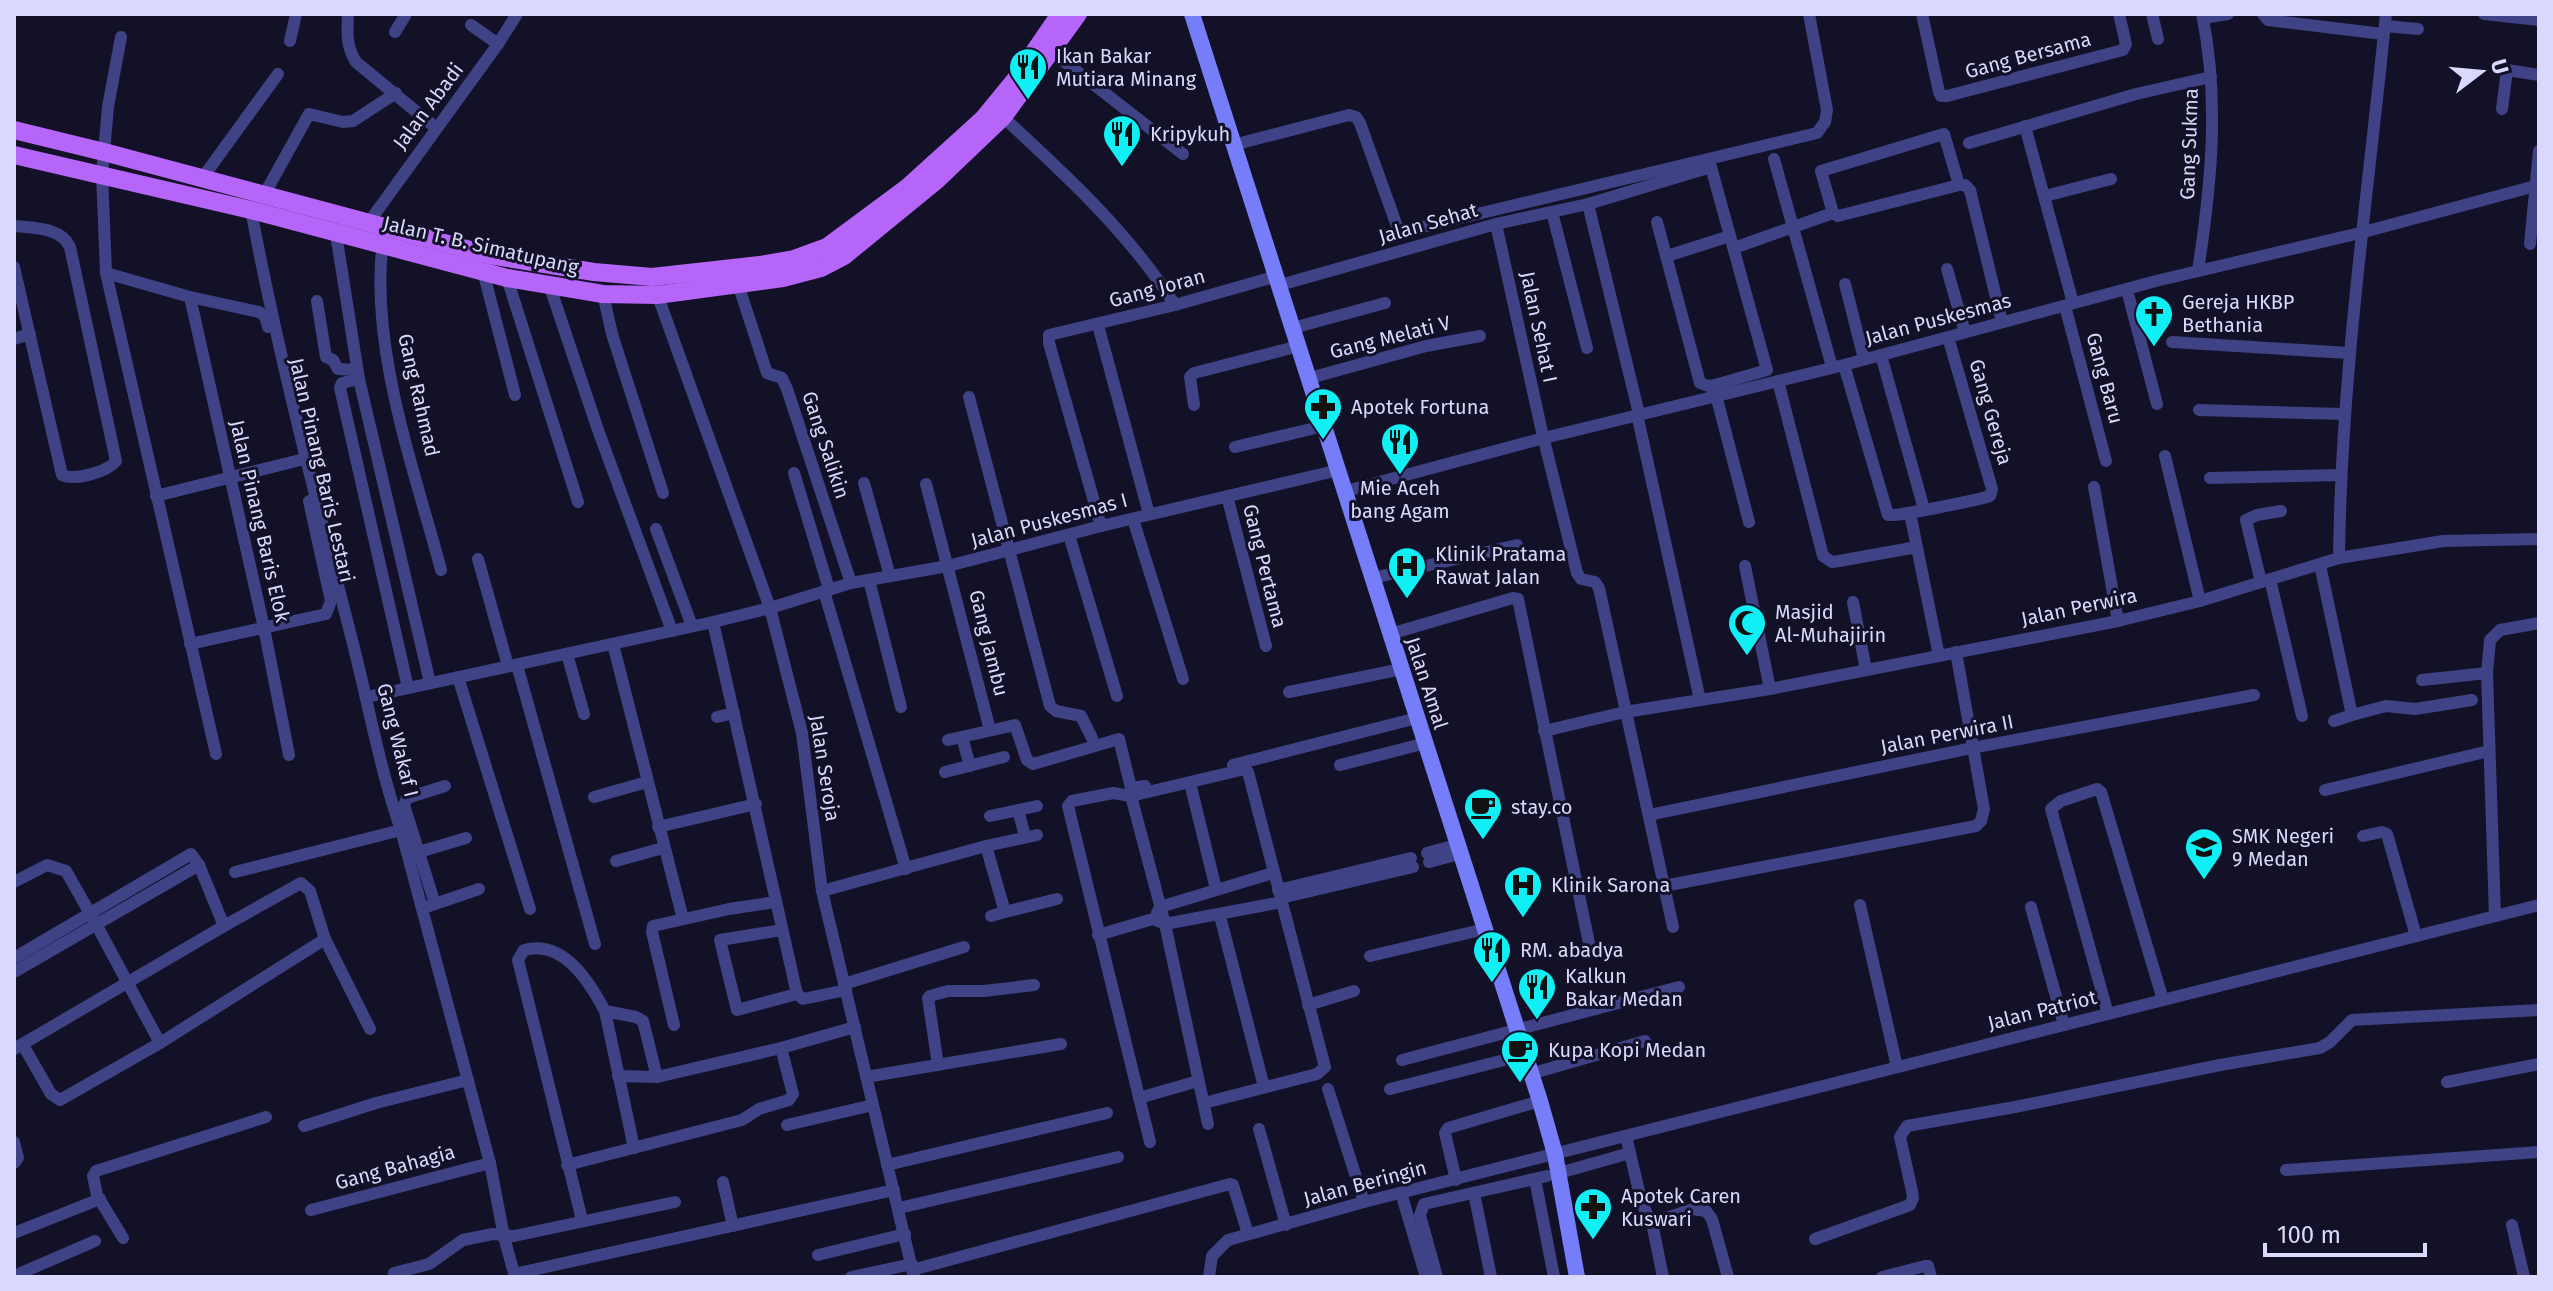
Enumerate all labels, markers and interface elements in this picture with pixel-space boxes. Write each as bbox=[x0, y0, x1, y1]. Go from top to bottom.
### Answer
street label: Gang Bersama bbox=[1962, 27, 2094, 83]
north arrow bbox=[2441, 32, 2521, 112]
place label: Ikan Bakar Mutiara Minang bbox=[1056, 44, 1197, 91]
restaurant icon: Ikan Bakar Mutiara Minang bbox=[1007, 46, 1049, 101]
text: U bbox=[2485, 56, 2515, 77]
street label: Jalan Abadi bbox=[388, 58, 468, 154]
street label: Gang Sukma bbox=[2175, 88, 2203, 200]
restaurant icon: Kripykuh bbox=[1101, 113, 1143, 168]
place label: Kripykuh bbox=[1150, 122, 1230, 146]
street label: Jalan Sehat bbox=[1376, 197, 1481, 249]
street label: Jalan T. B. Simatupang bbox=[381, 211, 582, 279]
street label: Gang Joran bbox=[1106, 264, 1208, 312]
street label: Jalan Sehat I bbox=[1515, 269, 1563, 385]
street label: Jalan Puskesmas bbox=[1862, 288, 2014, 350]
place label: Gereja HKBP Bethania bbox=[2182, 290, 2294, 337]
church icon: Gereja HKBP Bethania bbox=[2133, 293, 2175, 348]
street label: Gang Melati V bbox=[1327, 310, 1453, 364]
street label: Gang Baru bbox=[2081, 330, 2129, 426]
street label: Gang Rahmad bbox=[393, 331, 445, 459]
street label: Jalan Pinang Baris Lestari bbox=[284, 355, 360, 585]
street label: Gang Gereja bbox=[1964, 356, 2018, 468]
pharmacy icon: Apotek Fortuna bbox=[1302, 386, 1344, 441]
street label: Gang Salikin bbox=[797, 388, 855, 502]
place label: Apotek Fortuna bbox=[1351, 395, 1489, 419]
street label: Jalan Pinang Baris Elok bbox=[225, 417, 295, 625]
restaurant icon: Mie Aceh bang Agam bbox=[1379, 421, 1421, 476]
place label: Mie Aceh bang Agam bbox=[1350, 476, 1450, 523]
street label: Jalan Puskesmas I bbox=[968, 488, 1130, 552]
street label: Gang Pertama bbox=[1238, 502, 1292, 630]
place label: Klinik Pratama Rawat Jalan bbox=[1435, 542, 1566, 589]
hospital icon: Klinik Pratama Rawat Jalan bbox=[1386, 545, 1428, 600]
street label: Jalan Perwira bbox=[2019, 583, 2139, 631]
street label: Gang Jambu bbox=[964, 587, 1014, 699]
place label: Masjid Al-Muhajirin bbox=[1775, 600, 1886, 647]
mosque icon: Masjid Al-Muhajirin bbox=[1726, 602, 1768, 657]
street label: Jalan Amal bbox=[1401, 634, 1453, 732]
street label: Gang Wakaf I bbox=[372, 681, 424, 799]
street label: Jalan Perwira II bbox=[1878, 709, 2016, 759]
street label: Jalan Seroja bbox=[805, 713, 845, 823]
cafe icon: stay.co bbox=[1462, 786, 1504, 841]
place label: stay.co bbox=[1511, 795, 1572, 819]
place label: SMK Negeri 9 Medan bbox=[2232, 824, 2334, 871]
school or university icon: SMK Negeri 9 Medan bbox=[2183, 826, 2225, 881]
hospital icon: Klinik Sarona bbox=[1502, 864, 1544, 919]
place label: Klinik Sarona bbox=[1551, 873, 1670, 897]
restaurant icon: RM. abadya bbox=[1471, 929, 1513, 984]
place label: RM. abadya bbox=[1520, 938, 1624, 962]
place label: Kalkun Bakar Medan bbox=[1565, 964, 1683, 1011]
restaurant icon: Kalkun Bakar Medan bbox=[1516, 966, 1558, 1021]
street label: Jalan Patriot bbox=[1985, 985, 2100, 1035]
cafe icon: Kupa Kopi Medan bbox=[1499, 1029, 1541, 1084]
place label: Kupa Kopi Medan bbox=[1548, 1038, 1706, 1062]
street label: Gang Bahagia bbox=[332, 1139, 458, 1195]
street label: Jalan Beringin bbox=[1301, 1155, 1429, 1211]
place label: Apotek Caren Kuswari bbox=[1621, 1184, 1741, 1231]
pharmacy icon: Apotek Caren Kuswari bbox=[1572, 1186, 1614, 1241]
scale bar bbox=[2265, 1207, 2425, 1257]
text: 100 m bbox=[2277, 1221, 2341, 1249]

